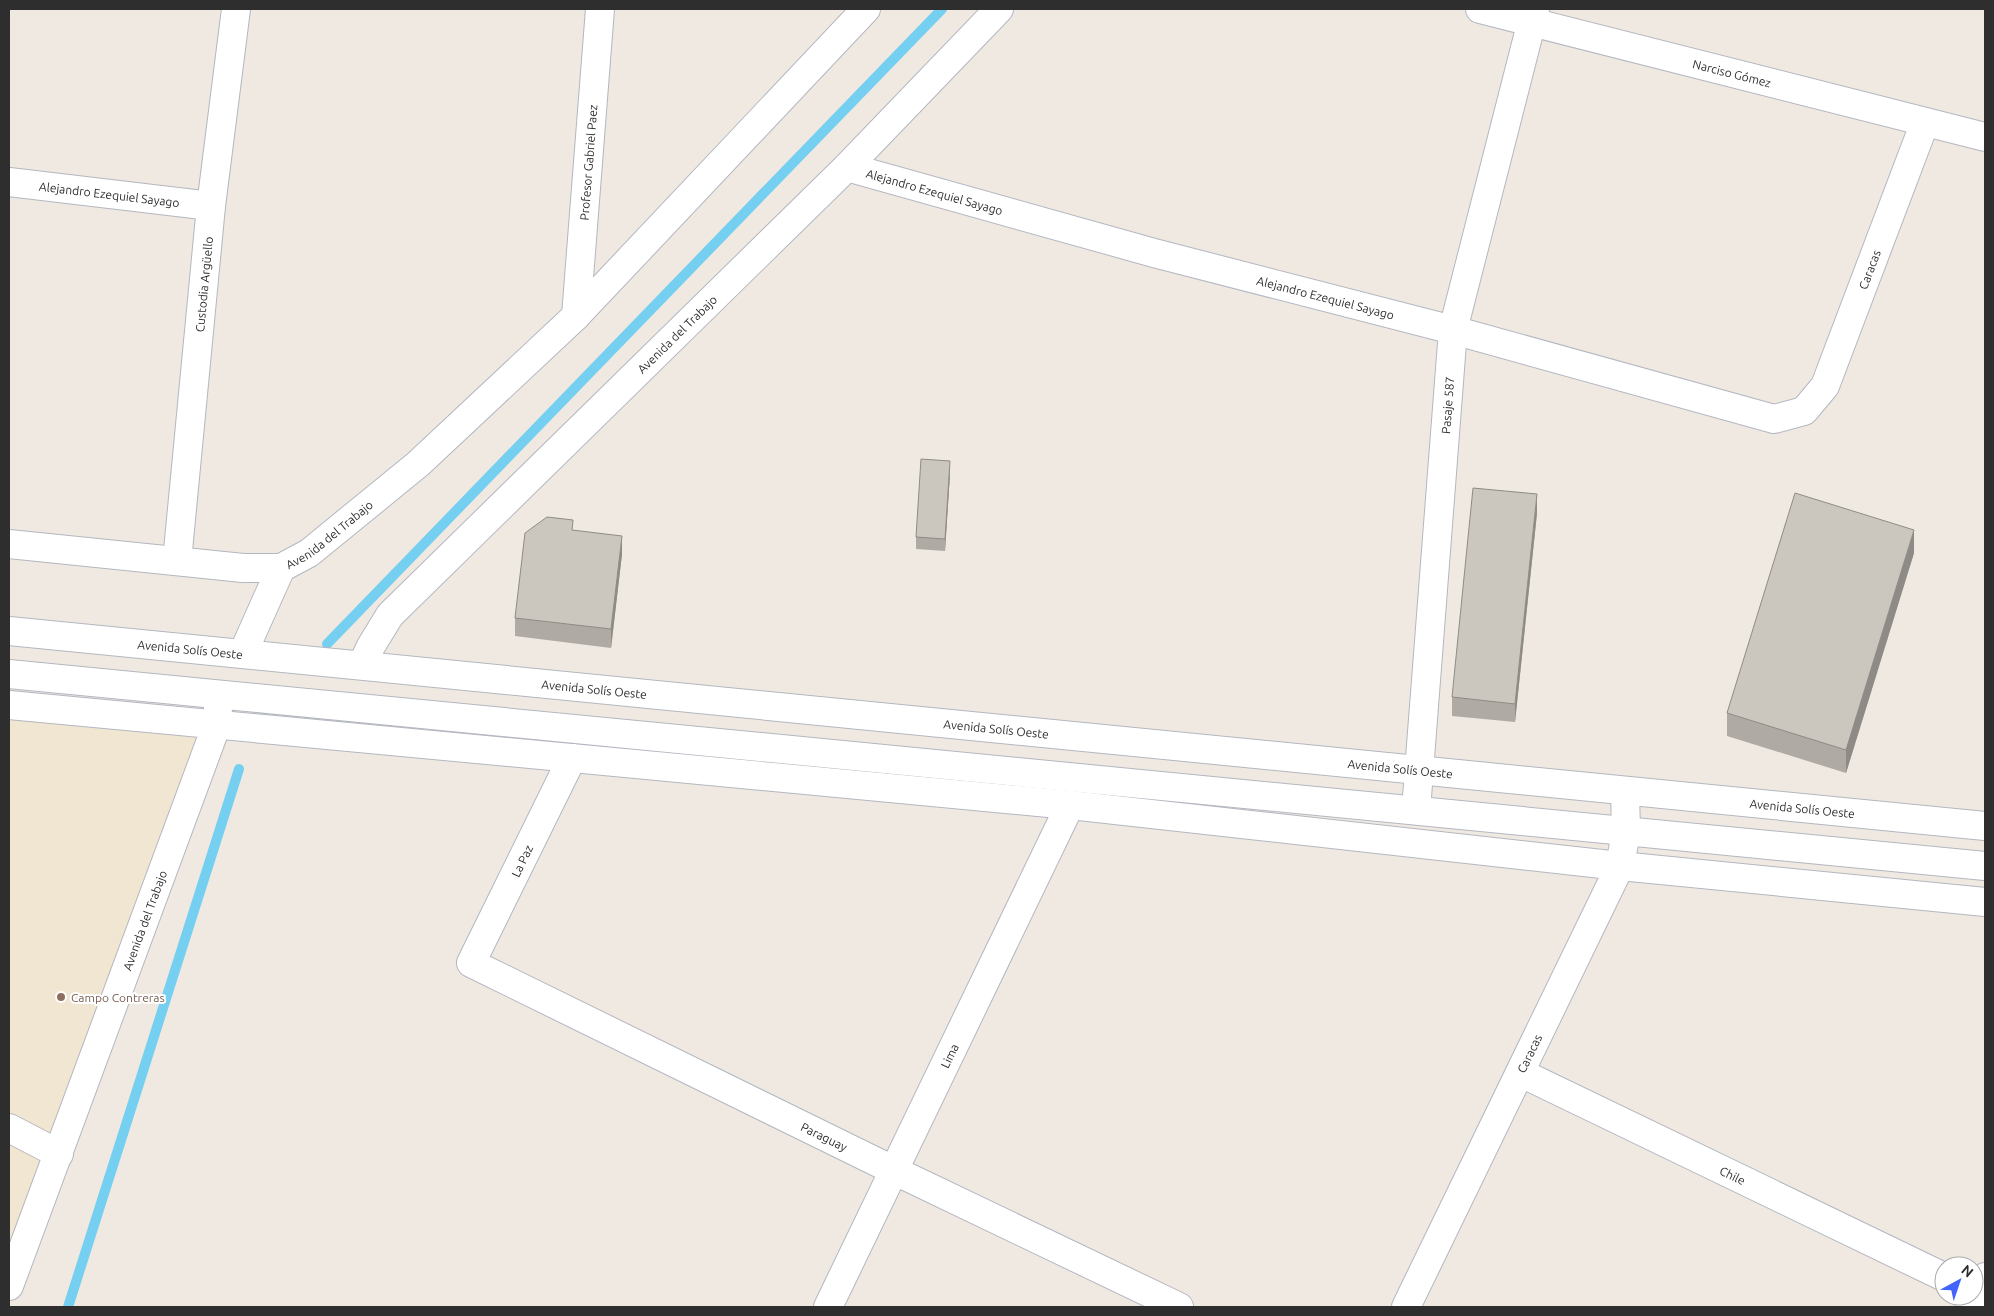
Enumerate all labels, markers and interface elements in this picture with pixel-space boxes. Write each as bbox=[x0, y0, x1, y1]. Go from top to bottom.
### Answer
street label: Narciso Gómez bbox=[1692, 57, 1773, 89]
street label: Profesor Gabriel Paez bbox=[577, 104, 599, 221]
street label: Alejandro Ezequiel Sayago bbox=[865, 166, 1004, 217]
street label: Alejandro Ezequiel Sayago bbox=[38, 179, 180, 209]
street label: Custodia Argüello bbox=[192, 236, 215, 333]
street label: Caracas bbox=[1856, 248, 1883, 291]
street label: Alejandro Ezequiel Sayago bbox=[1256, 273, 1396, 321]
street label: Avenida del Trabajo bbox=[635, 292, 719, 375]
street label: Pasaje 587 bbox=[1439, 376, 1456, 434]
street label: Avenida del Trabajo bbox=[283, 497, 375, 571]
street label: Avenida Solís Oeste bbox=[137, 637, 243, 661]
street label: Avenida Solís Oeste bbox=[541, 677, 647, 700]
street label: Avenida Solís Oeste bbox=[943, 717, 1049, 740]
street label: Avenida Solís Oeste bbox=[1347, 757, 1453, 780]
street label: Avenida Solís Oeste bbox=[1749, 796, 1856, 820]
street label: La Paz bbox=[509, 843, 535, 879]
street label: Avenida del Trabajo bbox=[120, 868, 169, 972]
marker: Campo Contreras bbox=[55, 991, 67, 1003]
place label: Campo Contreras bbox=[71, 991, 165, 1004]
street label: Caracas bbox=[1514, 1032, 1544, 1075]
street label: Lima bbox=[938, 1041, 961, 1070]
street label: Paraguay bbox=[799, 1120, 850, 1153]
street label: Chile bbox=[1718, 1163, 1748, 1187]
north arrow bbox=[1934, 1256, 1984, 1306]
text: N bbox=[1958, 1262, 1977, 1281]

